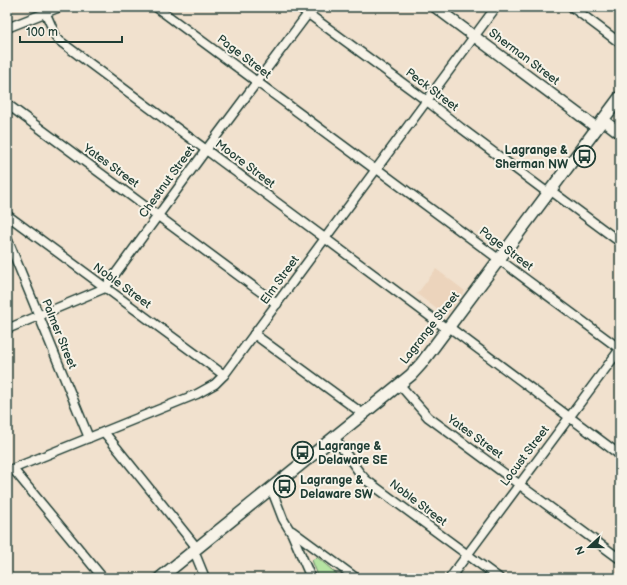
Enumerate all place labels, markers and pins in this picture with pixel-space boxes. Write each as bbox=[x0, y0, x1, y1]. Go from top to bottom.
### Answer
place label: Lagrange & Sherman NW bbox=[495, 143, 569, 172]
bus stop icon: Lagrange & Sherman NW bbox=[571, 144, 597, 170]
place label: Lagrange & Delaware SE bbox=[318, 439, 388, 468]
bus stop icon: Lagrange & Delaware SE bbox=[290, 440, 316, 466]
place label: Lagrange & Delaware SW bbox=[300, 473, 374, 502]
bus stop icon: Lagrange & Delaware SW bbox=[271, 474, 297, 500]

